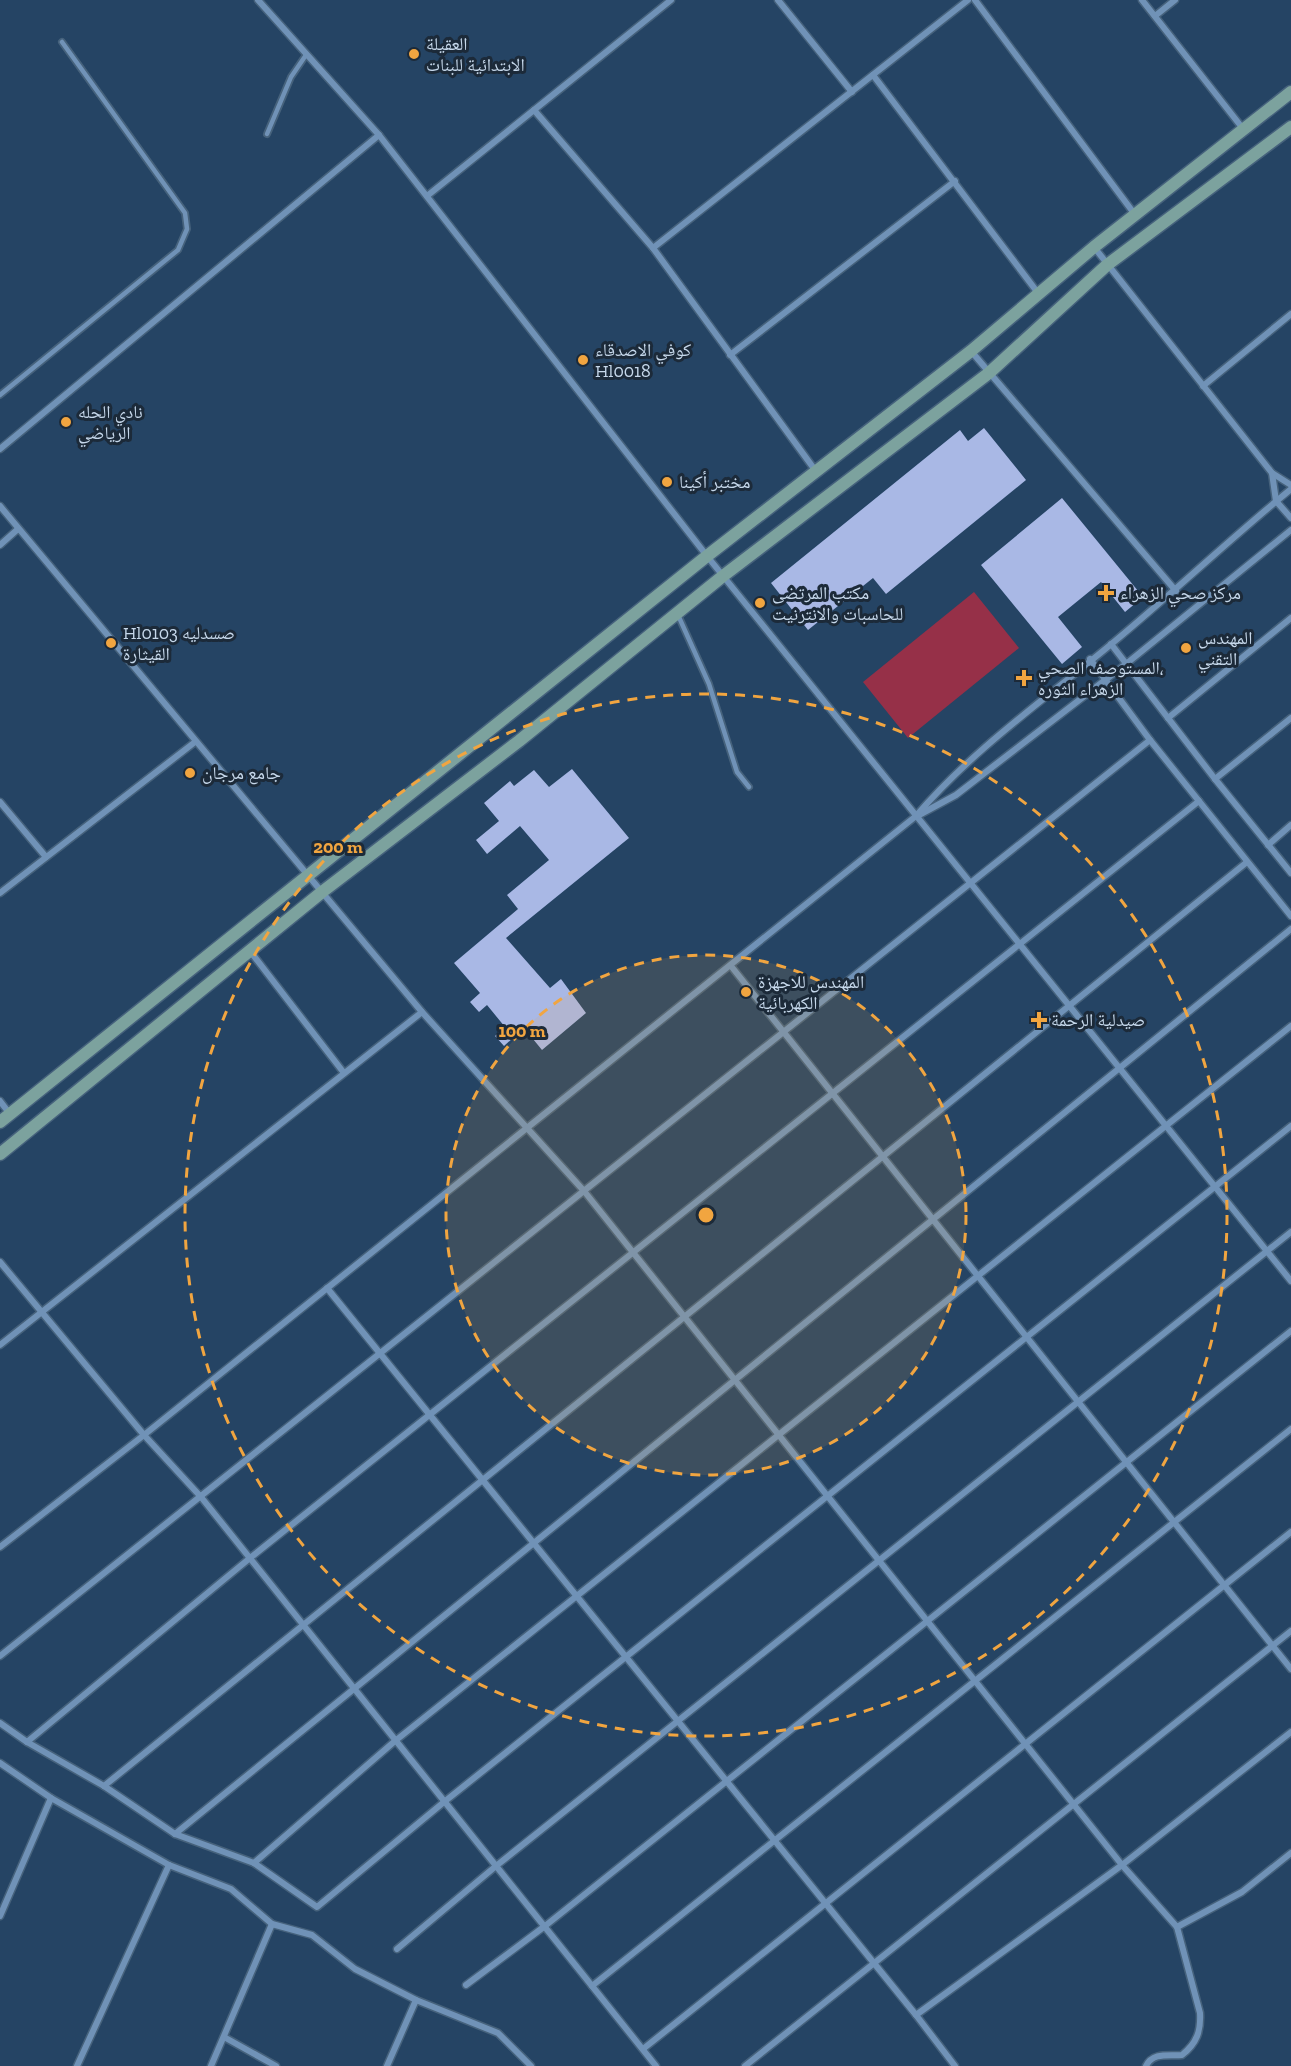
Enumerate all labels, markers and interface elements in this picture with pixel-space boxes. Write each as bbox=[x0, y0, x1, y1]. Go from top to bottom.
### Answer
place label: العقيلة الابتدائية للبنات bbox=[426, 33, 525, 76]
marker: العقيلة الابتدائية للبنات bbox=[407, 47, 421, 61]
place label: كوفي الاصدقاء Hl0018 bbox=[595, 339, 692, 382]
marker: كوفي الاصدقاء Hl0018 bbox=[576, 353, 590, 367]
place label: نادي الحله الرياضي bbox=[78, 401, 143, 448]
marker: نادي الحله الرياضي bbox=[59, 415, 73, 429]
place label: مختبر أكينا bbox=[679, 471, 750, 493]
marker: مختبر أكينا bbox=[660, 475, 674, 489]
place label: مكتب المرتضى للحاسبات والانترنيت bbox=[772, 582, 903, 625]
place label: مركز صحي الزهراء bbox=[1120, 582, 1241, 608]
marker: مركز صحي الزهراء bbox=[1097, 584, 1115, 602]
marker: مكتب المرتضى للحاسبات والانترنيت bbox=[753, 596, 767, 610]
place label: Hl0103 صسدليه القيثارة bbox=[123, 622, 235, 665]
place label: المهندس التقني bbox=[1198, 627, 1252, 674]
marker: Hl0103 صسدليه القيثارة bbox=[104, 636, 118, 650]
marker: المهندس التقني bbox=[1179, 641, 1193, 655]
place label: المستوصف الصحي، الزهراء الثوره bbox=[1038, 657, 1164, 700]
marker: المستوصف الصحي، الزهراء الثوره bbox=[1015, 669, 1033, 687]
place label: جامع مرجان bbox=[202, 762, 281, 785]
marker: جامع مرجان bbox=[183, 766, 197, 780]
text: 200 m bbox=[313, 836, 363, 858]
place label: المهندس للاجهزة الكهربائية bbox=[758, 971, 864, 1014]
marker: المهندس للاجهزة الكهربائية bbox=[739, 985, 753, 999]
place label: صيدلية الرحمة bbox=[1051, 1009, 1145, 1031]
marker: صيدلية الرحمة bbox=[1032, 1013, 1046, 1027]
text: 100 m bbox=[498, 1020, 546, 1042]
centre of rings bbox=[696, 1205, 716, 1225]

